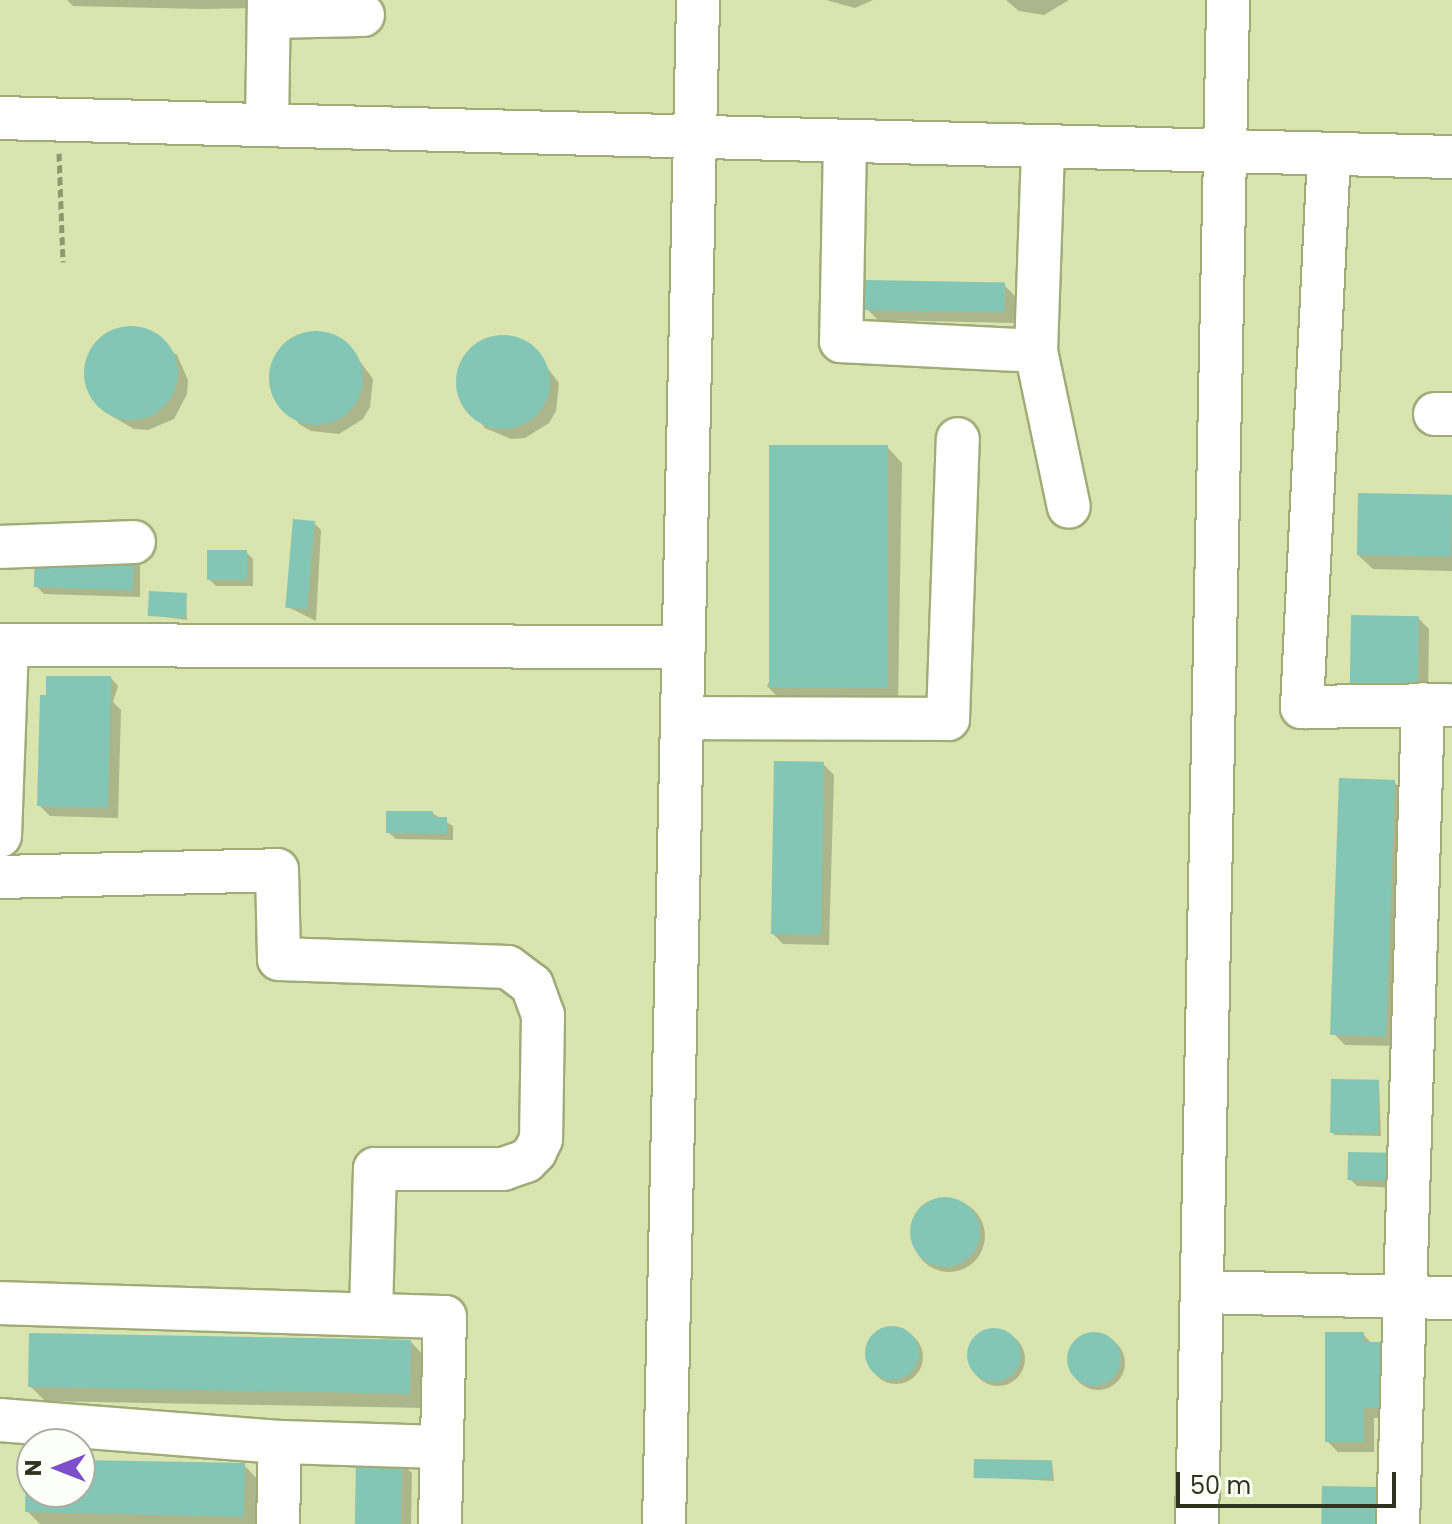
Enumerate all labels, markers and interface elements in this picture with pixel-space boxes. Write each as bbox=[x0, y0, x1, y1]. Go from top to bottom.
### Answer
north arrow bbox=[16, 1428, 96, 1508]
scale bar bbox=[1180, 1456, 1400, 1506]
text: N bbox=[18, 1460, 49, 1476]
text: 50 m bbox=[1190, 1469, 1251, 1502]

